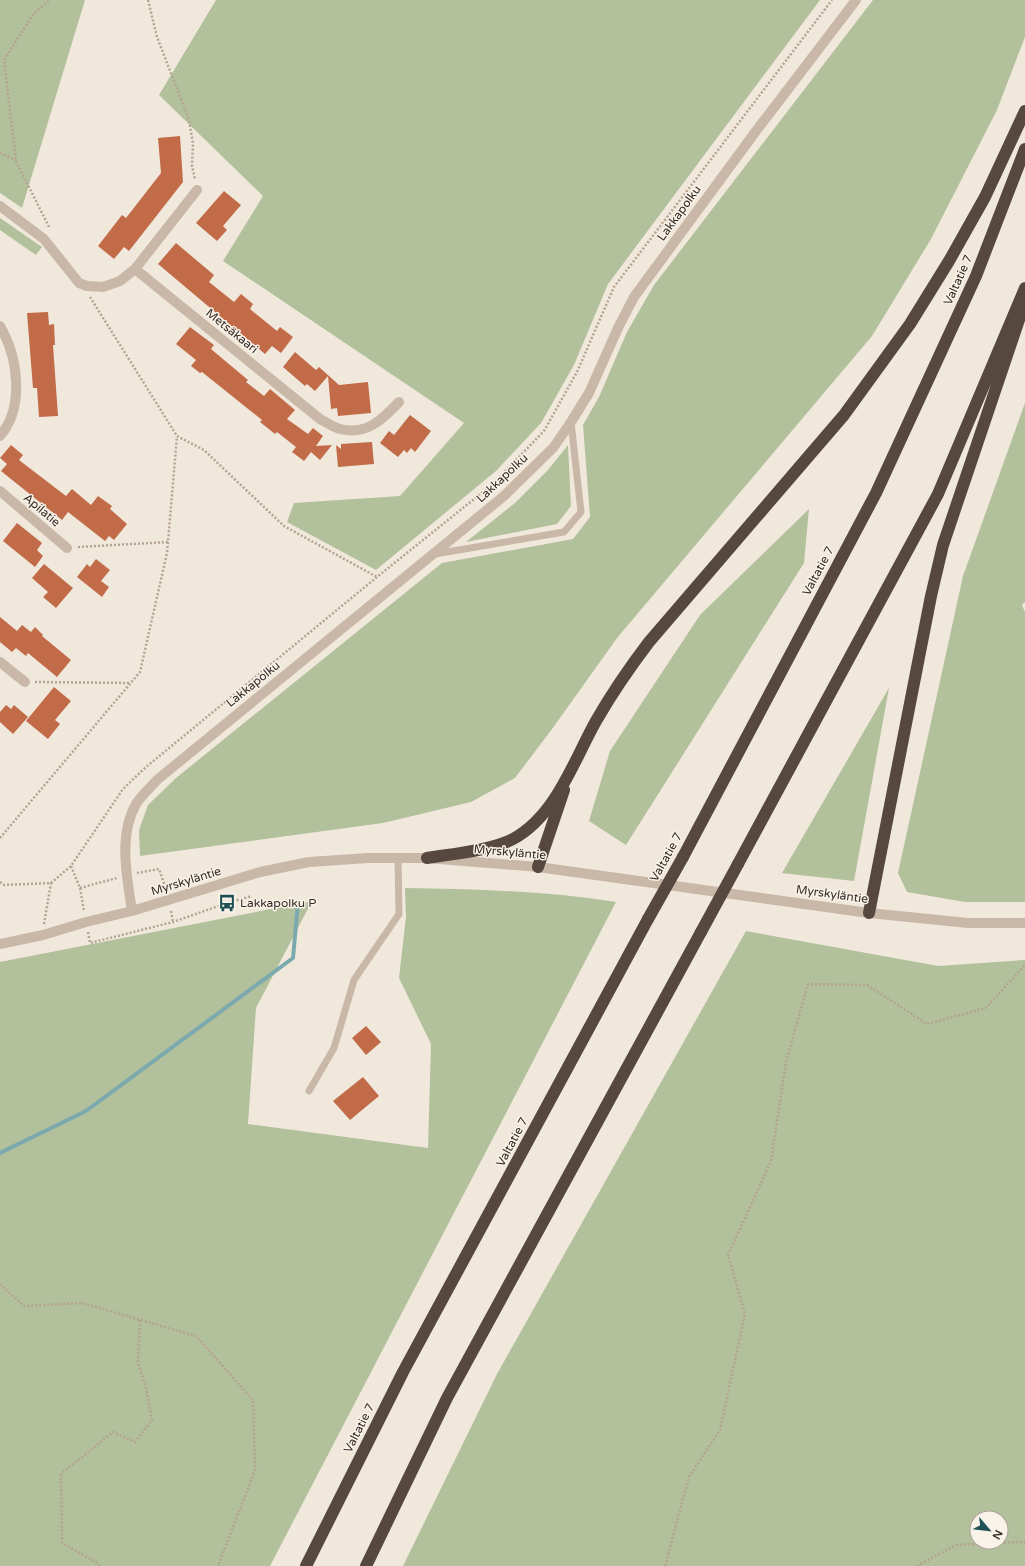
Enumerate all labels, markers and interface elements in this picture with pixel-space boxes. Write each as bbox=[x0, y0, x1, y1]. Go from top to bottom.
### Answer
street label: Lakkapolku bbox=[654, 183, 704, 243]
street label: Valtatie 7 bbox=[941, 253, 975, 307]
street label: Metsäkaari bbox=[203, 306, 261, 356]
street label: Lakkapolku bbox=[473, 451, 531, 505]
street label: Apilatie bbox=[21, 491, 63, 529]
street label: Valtatie 7 bbox=[799, 544, 837, 598]
street label: Lakkapolku bbox=[223, 658, 283, 710]
street label: Valtatie 7 bbox=[647, 830, 685, 884]
street label: Myrskyläntie bbox=[473, 842, 547, 862]
street label: Myrskyläntie bbox=[149, 864, 223, 898]
street label: Myrskyläntie bbox=[795, 882, 869, 906]
bus stop icon: Lakkapolku P bbox=[217, 893, 237, 913]
place label: Lakkapolku P bbox=[240, 896, 316, 910]
street label: Valtatie 7 bbox=[493, 1115, 531, 1169]
street label: Valtatie 7 bbox=[341, 1401, 377, 1455]
north arrow bbox=[969, 1510, 1009, 1550]
text: N bbox=[990, 1528, 1005, 1541]

